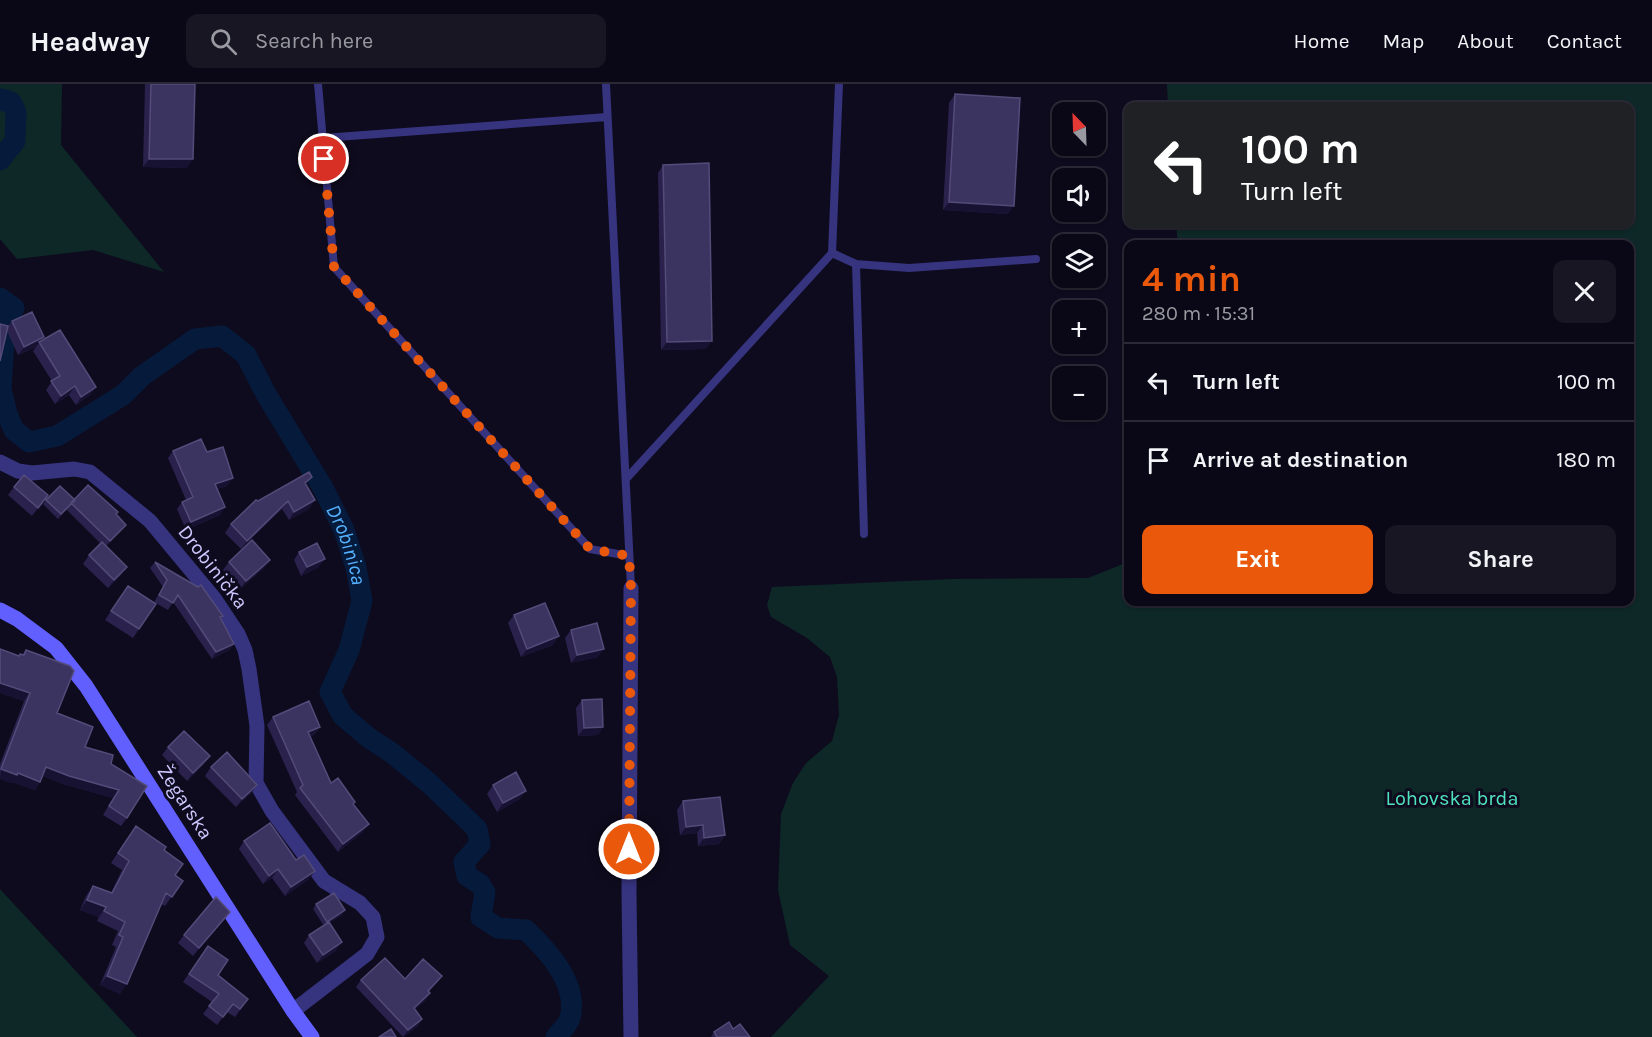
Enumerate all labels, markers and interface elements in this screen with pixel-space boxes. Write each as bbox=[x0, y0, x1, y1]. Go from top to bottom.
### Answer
search box bbox=[186, 14, 606, 68]
text: Headway bbox=[30, 25, 150, 58]
icon: search bbox=[207, 25, 240, 58]
text: Search here bbox=[255, 28, 373, 54]
text: Home bbox=[1294, 29, 1350, 53]
text: Map bbox=[1383, 29, 1424, 53]
text: About bbox=[1457, 29, 1514, 53]
text: Contact bbox=[1547, 29, 1622, 53]
north arrow bbox=[1052, 102, 1106, 156]
map controls bbox=[1052, 102, 1106, 420]
text: 100 m bbox=[1241, 124, 1360, 174]
icon: left bbox=[1142, 126, 1220, 204]
pin bbox=[298, 133, 349, 184]
icon: arrive bbox=[307, 142, 340, 175]
button: sound bbox=[1052, 168, 1106, 222]
text: Turn left bbox=[1241, 175, 1342, 207]
button: layers bbox=[1052, 234, 1106, 288]
text: 4 min bbox=[1142, 258, 1241, 300]
button: close bbox=[1553, 260, 1616, 323]
button: + bbox=[1052, 300, 1106, 354]
text: 280 m · 15:31 bbox=[1142, 302, 1255, 325]
button: − bbox=[1052, 366, 1106, 420]
icon: left bbox=[1142, 366, 1175, 399]
text: Turn left bbox=[1193, 369, 1280, 395]
text: 100 m bbox=[1557, 369, 1616, 395]
icon: arrive bbox=[1142, 444, 1175, 477]
text: Arrive at destination bbox=[1193, 447, 1408, 473]
text: 180 m bbox=[1556, 447, 1616, 473]
water label: Drobinica bbox=[321, 500, 371, 587]
street label: Drobinička bbox=[173, 521, 253, 613]
button: Exit bbox=[1142, 525, 1373, 594]
button: Share bbox=[1385, 525, 1616, 594]
street label: Žegarska bbox=[152, 760, 218, 844]
park label: Lohovska brda bbox=[1386, 787, 1518, 810]
position arrow bbox=[597, 817, 661, 881]

